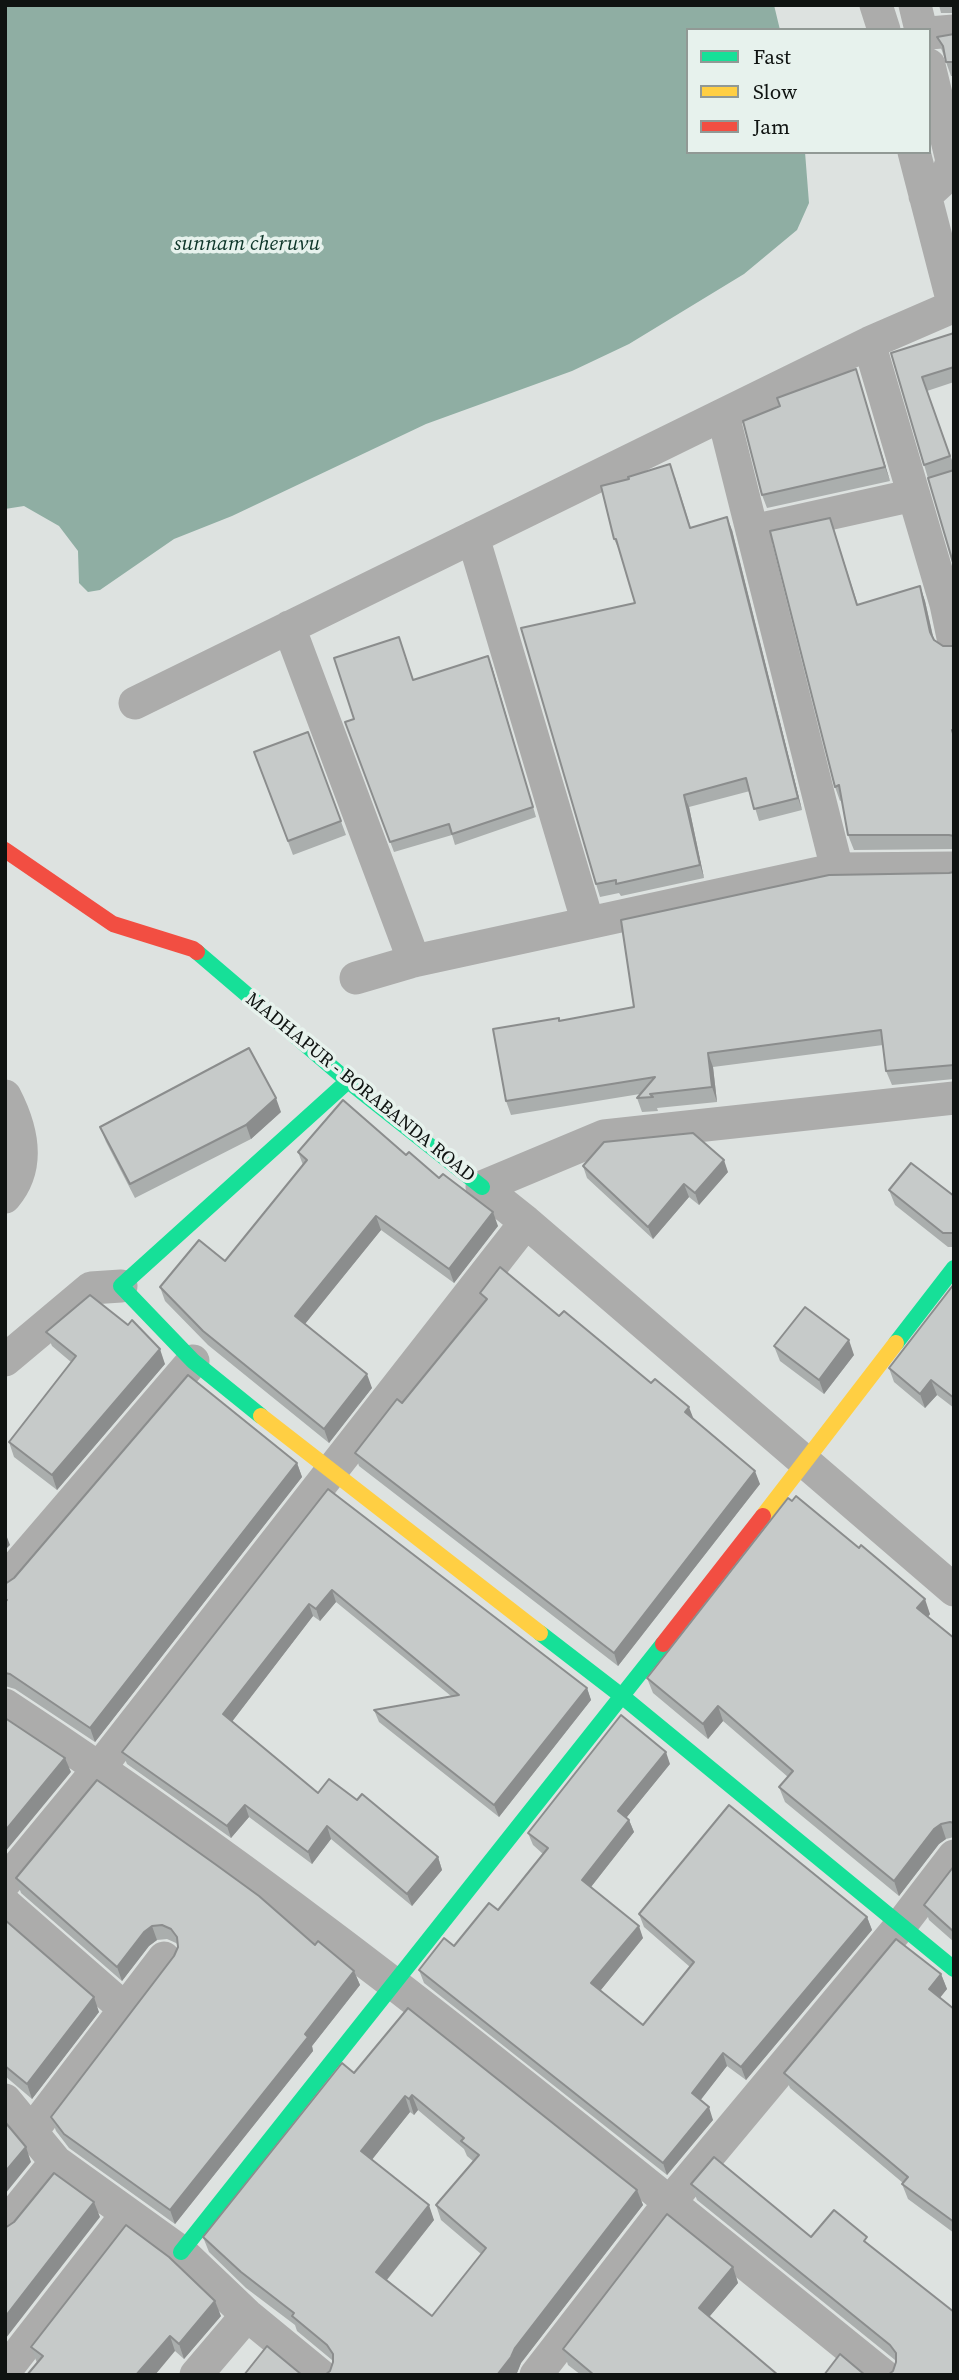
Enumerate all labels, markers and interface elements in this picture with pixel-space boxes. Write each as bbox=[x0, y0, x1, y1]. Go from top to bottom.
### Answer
legend bbox=[686, 28, 931, 154]
text: Fast bbox=[753, 42, 791, 71]
text: Slow bbox=[753, 77, 797, 106]
text: Jam bbox=[753, 112, 790, 141]
water label: sunnam cheruvu bbox=[174, 232, 320, 258]
street label: MADHAPUR - BORABANDA ROAD bbox=[241, 988, 479, 1188]

